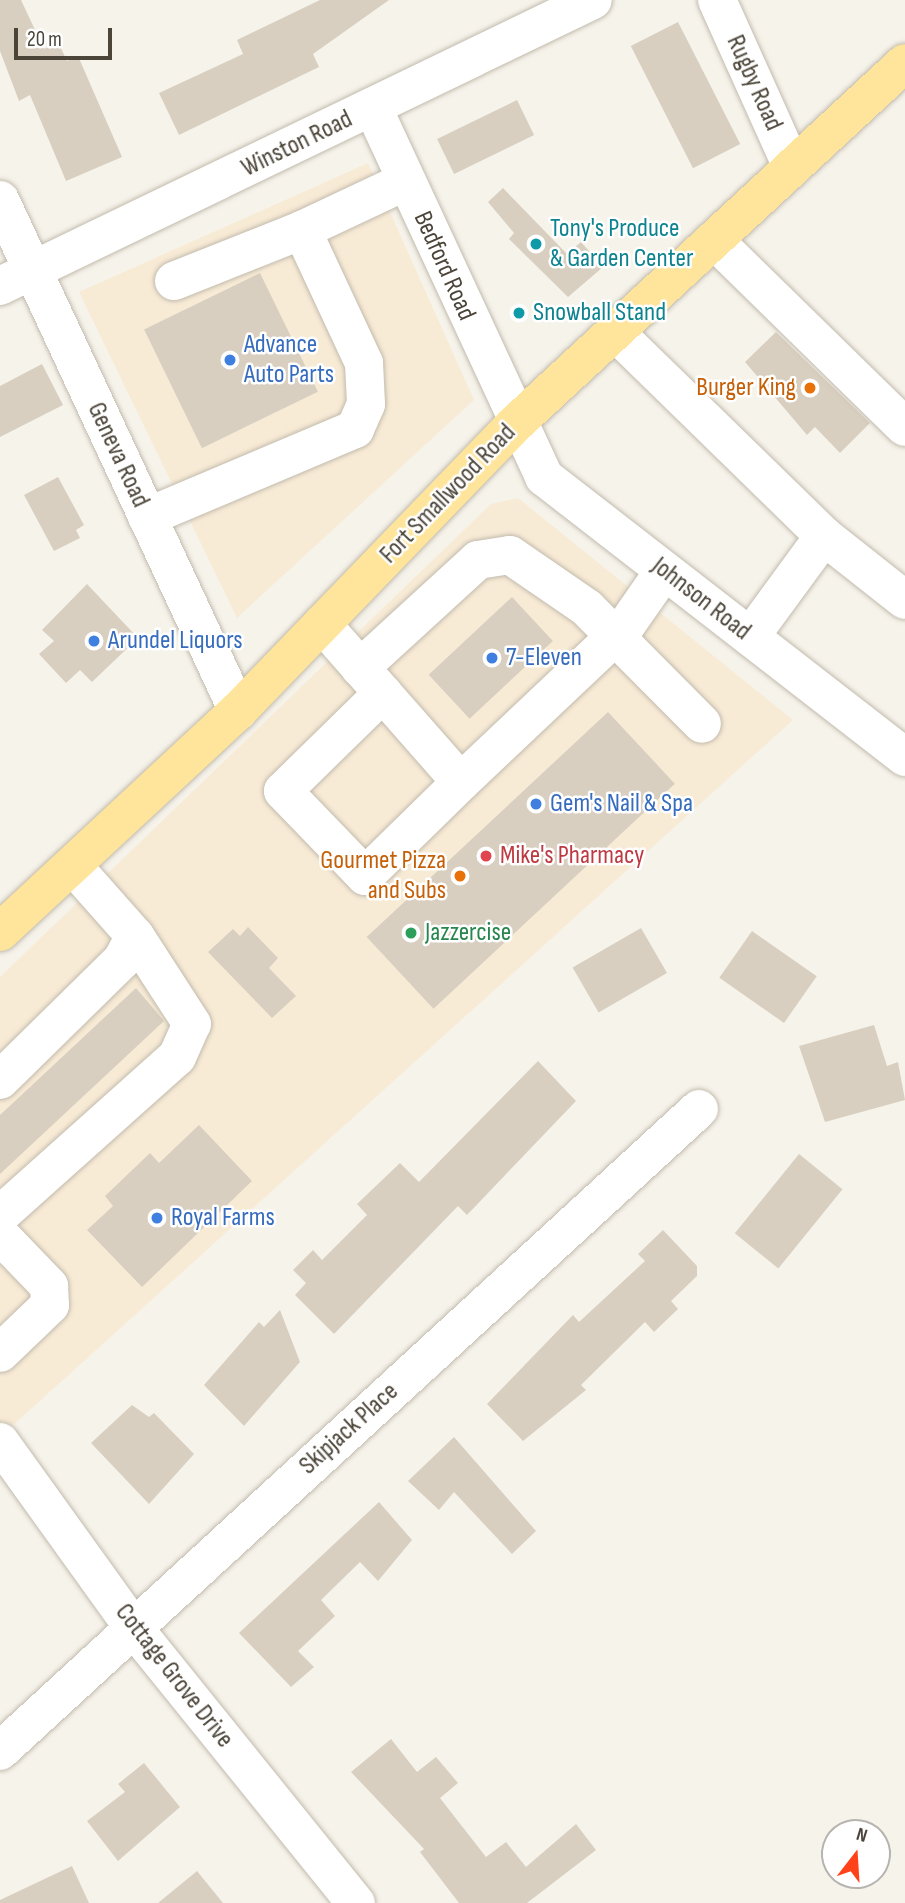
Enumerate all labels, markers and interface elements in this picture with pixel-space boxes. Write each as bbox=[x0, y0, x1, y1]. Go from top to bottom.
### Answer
scale bar bbox=[18, 14, 116, 58]
text: 20 m bbox=[27, 27, 62, 52]
street label: Rugby Road bbox=[719, 30, 789, 136]
street label: Winston Road bbox=[237, 104, 357, 184]
street label: Bedford Road bbox=[406, 207, 482, 325]
place label: Tony's Produce & Garden Center bbox=[550, 213, 693, 274]
marker: Tony's Produce & Garden Center bbox=[528, 236, 544, 252]
place label: Snowball Stand bbox=[533, 297, 666, 329]
marker: Snowball Stand bbox=[511, 305, 527, 321]
place label: Advance Auto Parts bbox=[244, 329, 334, 390]
marker: Advance Auto Parts bbox=[222, 352, 238, 368]
place label: Burger King bbox=[696, 372, 796, 404]
marker: Burger King bbox=[802, 380, 818, 396]
street label: Geneva Road bbox=[80, 398, 156, 512]
street label: Fort Smallwood Road bbox=[374, 418, 522, 570]
street label: Johnson Road bbox=[645, 551, 757, 647]
place label: Arundel Liquors bbox=[108, 625, 243, 657]
marker: Arundel Liquors bbox=[86, 633, 102, 649]
place label: 7-Eleven bbox=[506, 642, 582, 674]
marker: 7-Eleven bbox=[484, 650, 500, 666]
place label: Gem's Nail & Spa bbox=[550, 788, 693, 820]
marker: Gem's Nail & Spa bbox=[528, 796, 544, 812]
place label: Mike's Pharmacy bbox=[500, 840, 644, 872]
place label: Gourmet Pizza and Subs bbox=[320, 845, 446, 906]
marker: Mike's Pharmacy bbox=[478, 848, 494, 864]
marker: Gourmet Pizza and Subs bbox=[452, 868, 468, 884]
place label: Jazzercise bbox=[425, 917, 511, 949]
marker: Jazzercise bbox=[403, 925, 419, 941]
place label: Royal Farms bbox=[171, 1202, 275, 1234]
marker: Royal Farms bbox=[149, 1210, 165, 1226]
street label: Skipjack Place bbox=[293, 1376, 405, 1482]
street label: Cottage Grove Drive bbox=[108, 1598, 240, 1754]
north arrow bbox=[821, 1819, 891, 1889]
text: N bbox=[853, 1823, 870, 1848]

